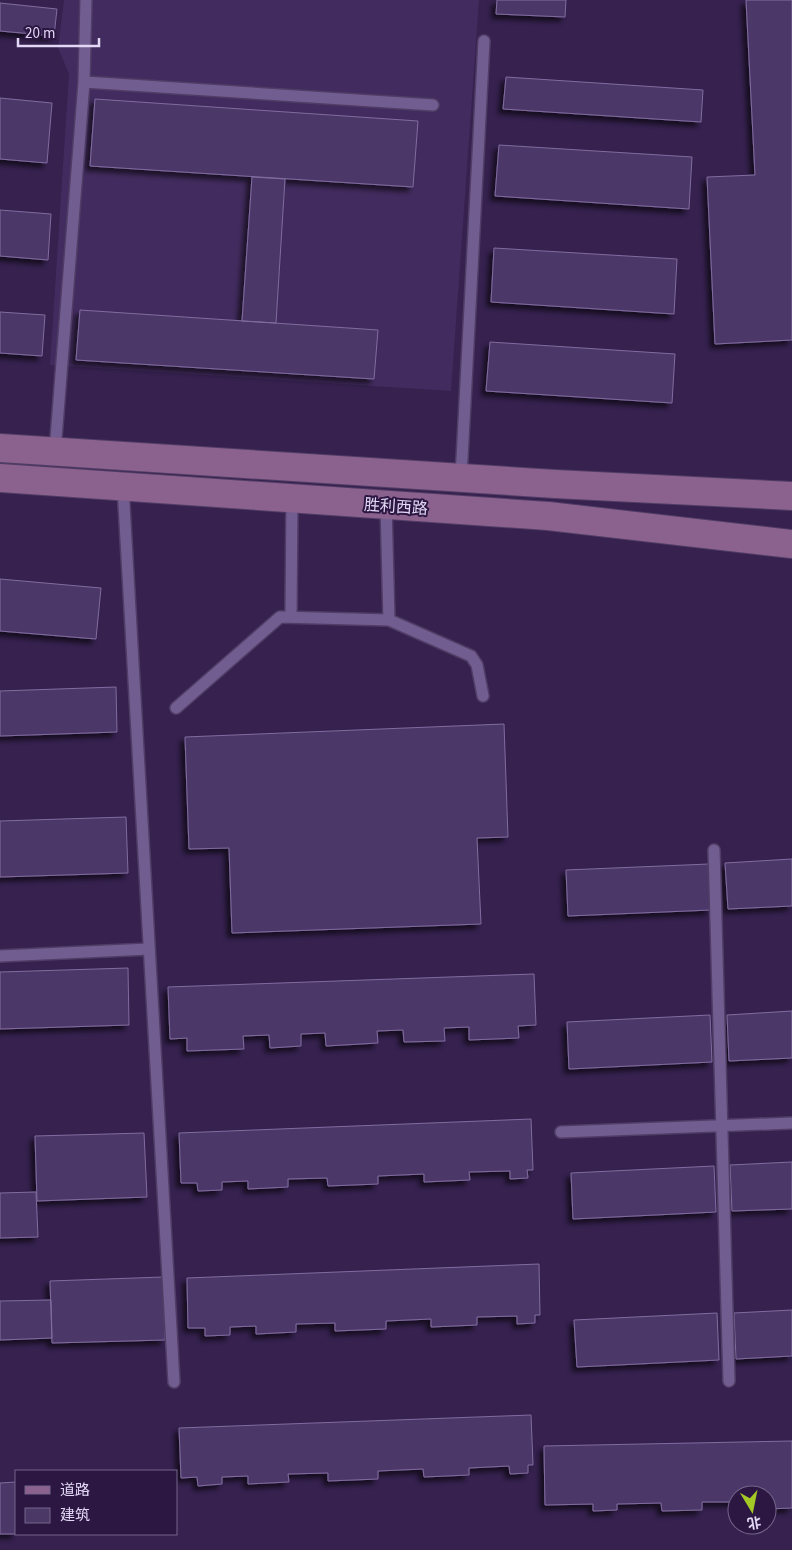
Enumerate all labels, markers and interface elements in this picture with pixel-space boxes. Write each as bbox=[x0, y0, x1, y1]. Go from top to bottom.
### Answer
scale bar bbox=[18, 15, 99, 47]
text: 20 m bbox=[25, 23, 55, 44]
street label: 胜利西路 bbox=[363, 494, 429, 520]
legend bbox=[15, 1470, 178, 1535]
text: 道路 bbox=[60, 1480, 90, 1501]
north arrow bbox=[727, 1485, 777, 1535]
text: 建筑 bbox=[60, 1505, 90, 1526]
text: 北 bbox=[745, 1511, 763, 1533]

